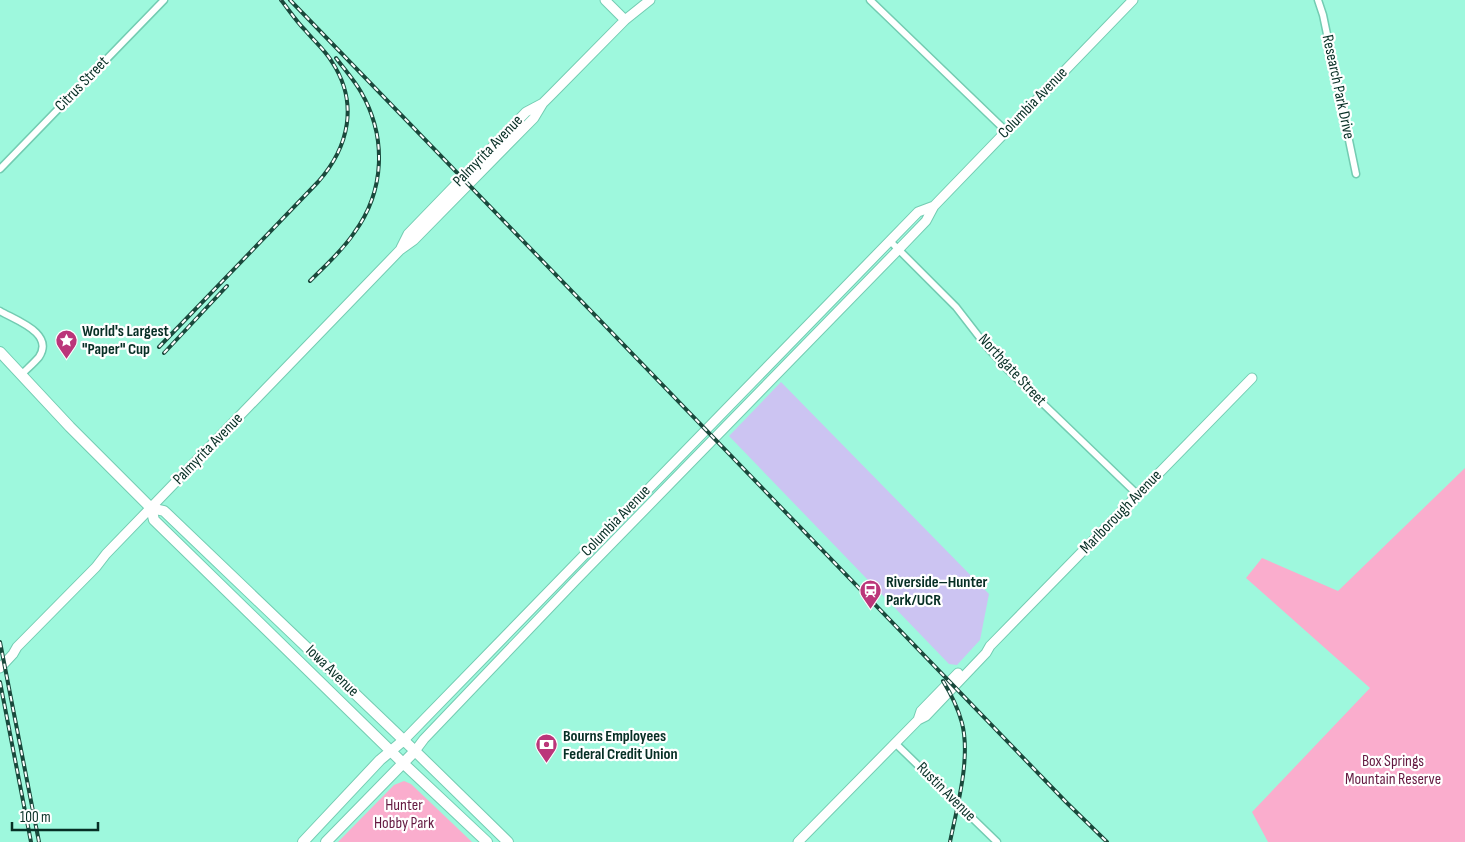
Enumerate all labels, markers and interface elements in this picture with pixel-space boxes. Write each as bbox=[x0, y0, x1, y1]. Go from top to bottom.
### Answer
street label: Research Park Drive bbox=[1318, 33, 1358, 141]
street label: Citrus Street bbox=[51, 53, 113, 115]
street label: Columbia Avenue bbox=[994, 63, 1072, 143]
street label: Palmyrita Avenue bbox=[449, 111, 527, 191]
place label: World's Largest "Paper" Cup bbox=[82, 322, 169, 359]
place icon: World's Largest "Paper" Cup bbox=[54, 328, 78, 359]
street label: Northgate Street bbox=[974, 330, 1050, 410]
street label: Palmyrita Avenue bbox=[169, 409, 247, 489]
street label: Marlborough Avenue bbox=[1076, 466, 1166, 558]
street label: Columbia Avenue bbox=[577, 481, 655, 561]
place label: Riverside–Hunter Park/UCR bbox=[886, 573, 988, 610]
station icon: Riverside–Hunter Park/UCR bbox=[858, 579, 882, 610]
street label: Iowa Avenue bbox=[302, 641, 362, 701]
place label: Bourns Employees Federal Credit Union bbox=[563, 727, 678, 764]
bank icon: Bourns Employees Federal Credit Union bbox=[535, 733, 559, 764]
park label: Box Springs Mountain Reserve bbox=[1345, 752, 1441, 789]
street label: Rustin Avenue bbox=[912, 758, 980, 826]
park label: Hunter Hobby Park bbox=[374, 796, 434, 833]
scale bar bbox=[12, 800, 99, 832]
text: 100 m bbox=[20, 808, 51, 827]

